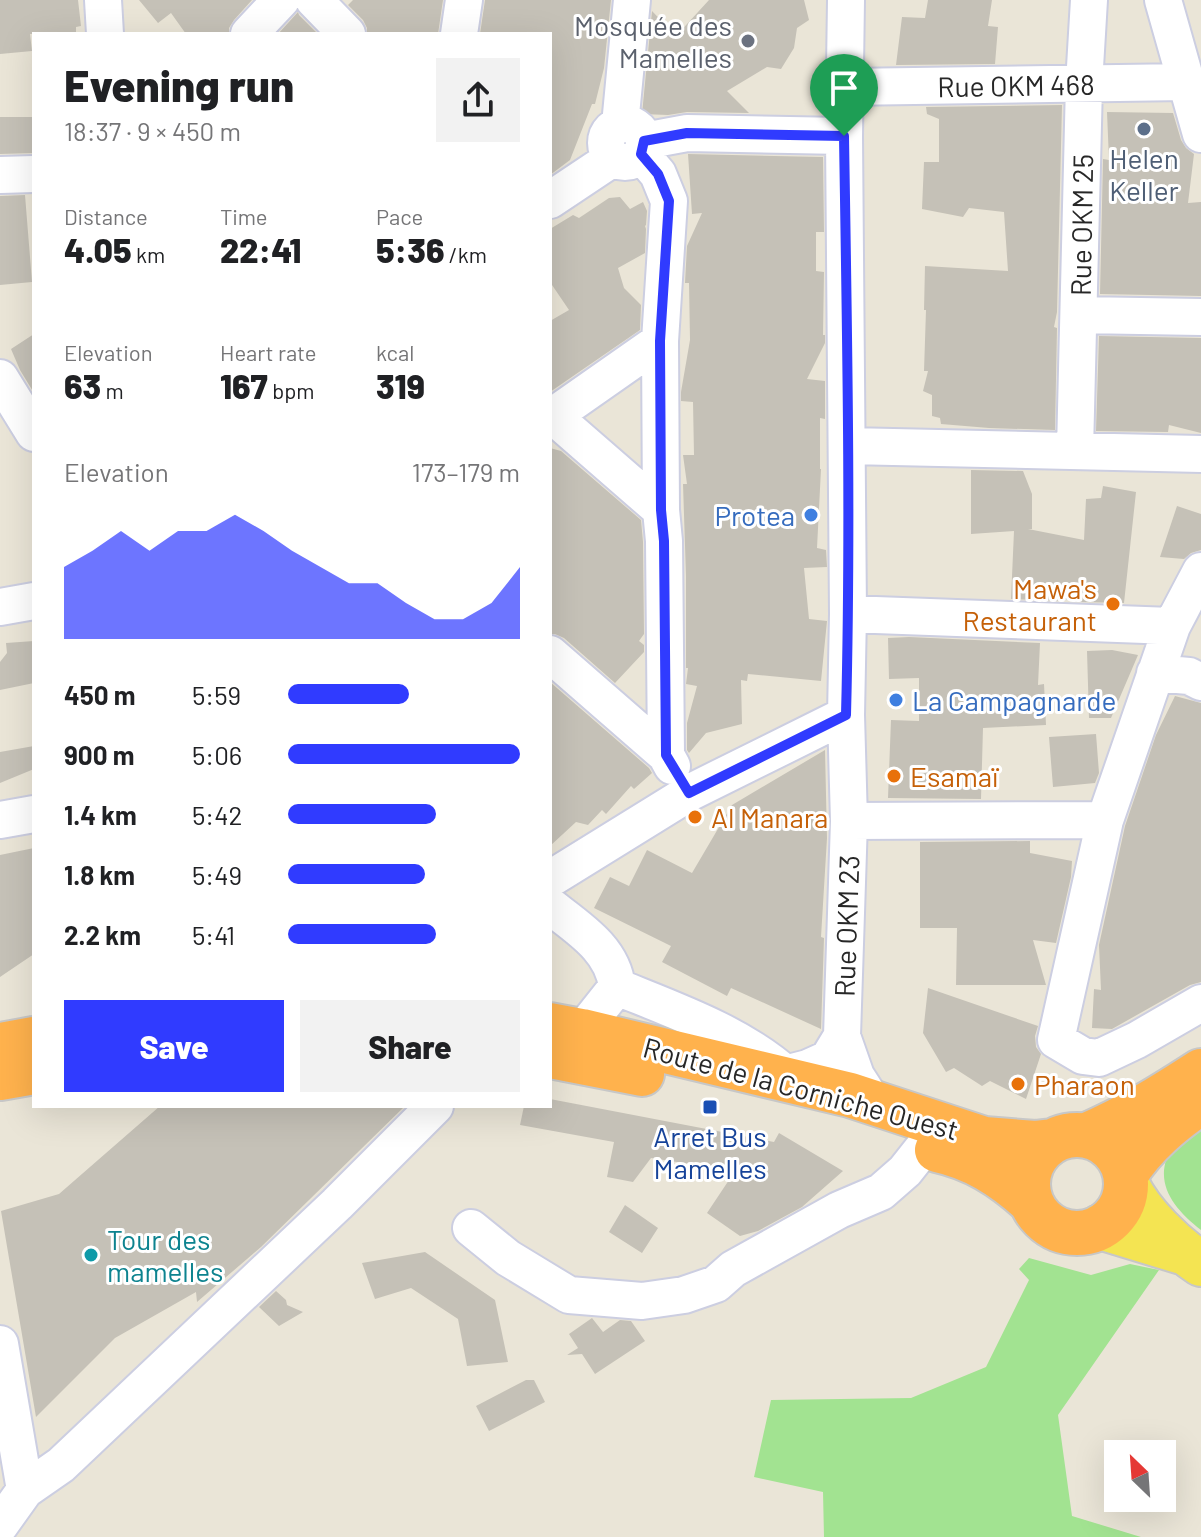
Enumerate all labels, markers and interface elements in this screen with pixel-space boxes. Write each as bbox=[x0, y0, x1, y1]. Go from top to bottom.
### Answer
place label: Mosquée des Mamelles bbox=[574, 8, 732, 74]
marker: Mosquée des Mamelles bbox=[739, 32, 757, 50]
pin bbox=[810, 54, 878, 136]
text: Evening run bbox=[64, 58, 294, 111]
button: share bbox=[436, 58, 520, 142]
icon: arrive bbox=[822, 66, 866, 110]
street label: Rue OKM 468 bbox=[937, 67, 1095, 103]
text: 18:37 · 9 × 450 m bbox=[64, 115, 241, 146]
marker: Helen Keller bbox=[1135, 120, 1153, 138]
place label: Helen Keller bbox=[1109, 141, 1179, 207]
street label: Rue OKM 25 bbox=[1063, 154, 1099, 296]
text: Distance bbox=[64, 203, 148, 229]
text: Time bbox=[220, 203, 268, 229]
text: Pace bbox=[376, 203, 423, 229]
text: 4.05 bbox=[64, 229, 132, 270]
text: 22:41 bbox=[220, 229, 301, 270]
text: 5:36 bbox=[376, 229, 444, 270]
text: km bbox=[132, 241, 165, 267]
text: /km bbox=[444, 241, 487, 267]
text: Elevation bbox=[64, 339, 153, 365]
text: Heart rate bbox=[220, 339, 317, 365]
text: kcal bbox=[376, 339, 414, 365]
text: 63 bbox=[64, 365, 101, 406]
text: 167 bbox=[220, 365, 268, 406]
text: 319 bbox=[376, 365, 425, 406]
text: m bbox=[101, 377, 124, 403]
text: bpm bbox=[268, 377, 315, 403]
text: Elevation bbox=[64, 456, 169, 487]
text: 173–179 m bbox=[412, 456, 520, 487]
place label: Protea bbox=[714, 498, 795, 532]
marker: Protea bbox=[802, 506, 820, 524]
place label: Mawa's Restaurant bbox=[963, 571, 1097, 637]
marker: Mawa's Restaurant bbox=[1104, 595, 1122, 613]
text: 450 m bbox=[64, 679, 135, 710]
text: 5:59 bbox=[192, 679, 241, 710]
place label: La Campagnarde bbox=[912, 683, 1117, 717]
marker: La Campagnarde bbox=[887, 691, 905, 709]
text: 900 m bbox=[64, 739, 134, 770]
text: 5:06 bbox=[192, 739, 242, 770]
place label: Esamaï bbox=[910, 759, 999, 793]
marker: Esamaï bbox=[885, 767, 903, 785]
text: 1.4 km bbox=[64, 799, 137, 830]
text: 5:42 bbox=[192, 799, 242, 830]
place label: Al Manara bbox=[711, 800, 828, 834]
marker: Al Manara bbox=[686, 808, 704, 826]
street label: Rue OKM 23 bbox=[827, 854, 865, 998]
text: 1.8 km bbox=[64, 859, 135, 890]
text: 5:49 bbox=[192, 859, 242, 890]
text: 2.2 km bbox=[64, 919, 141, 950]
text: 5:41 bbox=[192, 919, 235, 950]
button: Save bbox=[64, 1000, 284, 1092]
button: Share bbox=[300, 1000, 520, 1092]
street label: Route de la Corniche Ouest bbox=[640, 1030, 962, 1146]
place label: Pharaon bbox=[1034, 1067, 1135, 1101]
marker: Pharaon bbox=[1009, 1075, 1027, 1093]
marker: Arret Bus Mamelles bbox=[701, 1098, 719, 1116]
place label: Arret Bus Mamelles bbox=[653, 1119, 767, 1185]
place label: Tour des mamelles bbox=[107, 1222, 223, 1288]
marker: Tour des mamelles bbox=[82, 1246, 100, 1264]
north arrow bbox=[1104, 1440, 1176, 1512]
map controls bbox=[1104, 1440, 1176, 1512]

